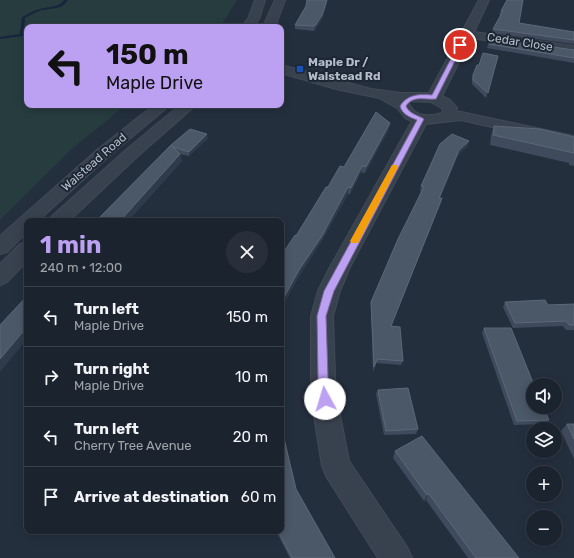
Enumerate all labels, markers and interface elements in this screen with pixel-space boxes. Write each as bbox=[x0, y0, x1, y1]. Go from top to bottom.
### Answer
pin bbox=[443, 28, 477, 62]
street label: Cedar Close bbox=[486, 30, 554, 54]
icon: arrive bbox=[449, 34, 471, 56]
text: 150 m bbox=[106, 38, 189, 71]
icon: left bbox=[40, 40, 92, 92]
place label: Maple Dr / Walstead Rd bbox=[308, 55, 381, 83]
marker: Maple Dr / Walstead Rd bbox=[295, 64, 305, 74]
text: Maple Drive bbox=[106, 72, 203, 94]
street label: Walstead Road bbox=[59, 130, 129, 194]
text: 1 min bbox=[40, 231, 101, 259]
button: close bbox=[226, 231, 268, 273]
text: 240 m · 12:00 bbox=[40, 260, 122, 275]
text: Turn left bbox=[74, 300, 139, 318]
icon: left bbox=[40, 306, 62, 328]
text: 150 m bbox=[226, 308, 268, 326]
text: Maple Drive bbox=[74, 318, 144, 333]
text: Turn right bbox=[74, 360, 149, 378]
icon: right bbox=[40, 366, 62, 388]
text: 10 m bbox=[235, 368, 268, 386]
text: Maple Drive bbox=[74, 378, 144, 393]
position arrow bbox=[304, 378, 346, 420]
map controls bbox=[526, 378, 562, 546]
button: sound bbox=[526, 378, 562, 414]
text: Turn left bbox=[74, 420, 139, 438]
button: layers bbox=[526, 422, 562, 458]
icon: left bbox=[40, 426, 62, 448]
text: 20 m bbox=[233, 428, 268, 446]
text: Cherry Tree Avenue bbox=[74, 438, 192, 453]
button: + bbox=[526, 466, 562, 502]
icon: arrive bbox=[40, 486, 62, 508]
text: Arrive at destination bbox=[74, 488, 229, 506]
text: 60 m bbox=[241, 488, 276, 506]
button: − bbox=[526, 510, 562, 546]

